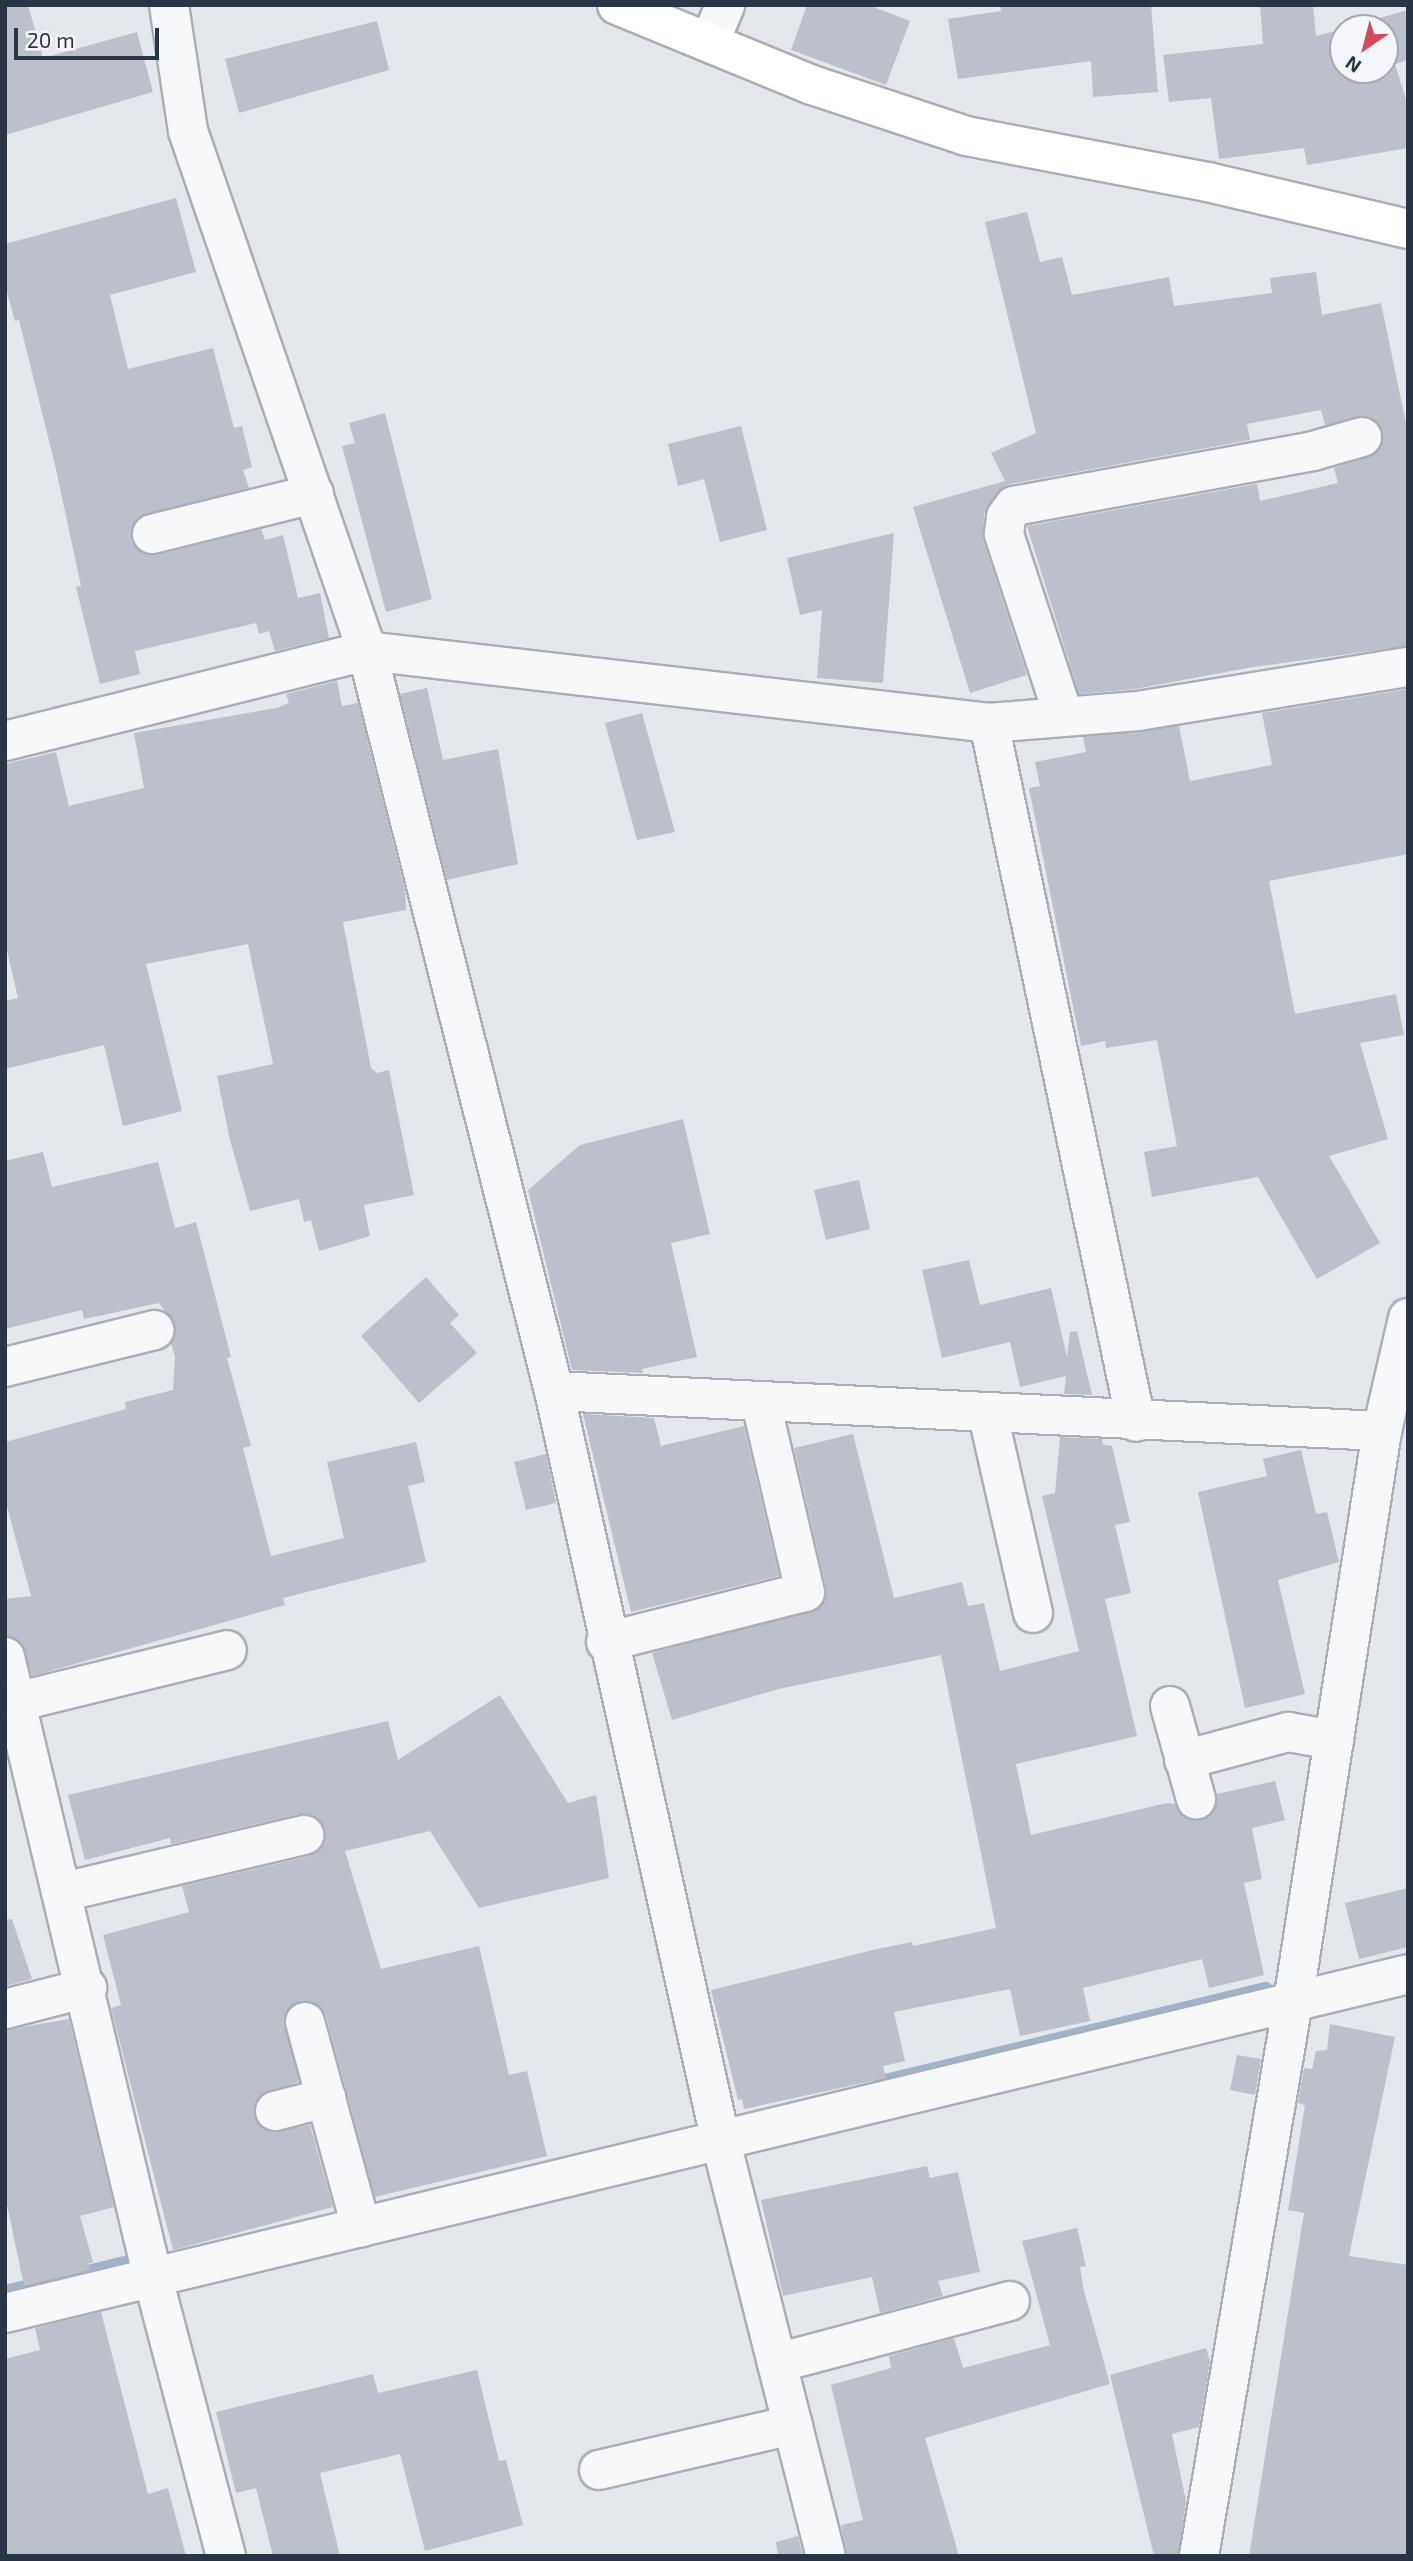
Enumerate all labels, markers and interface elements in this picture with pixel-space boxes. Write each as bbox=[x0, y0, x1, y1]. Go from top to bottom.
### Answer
scale bar bbox=[18, 14, 163, 58]
north arrow bbox=[1329, 14, 1399, 84]
text: 20 m bbox=[27, 27, 75, 52]
text: N bbox=[1341, 52, 1365, 78]

